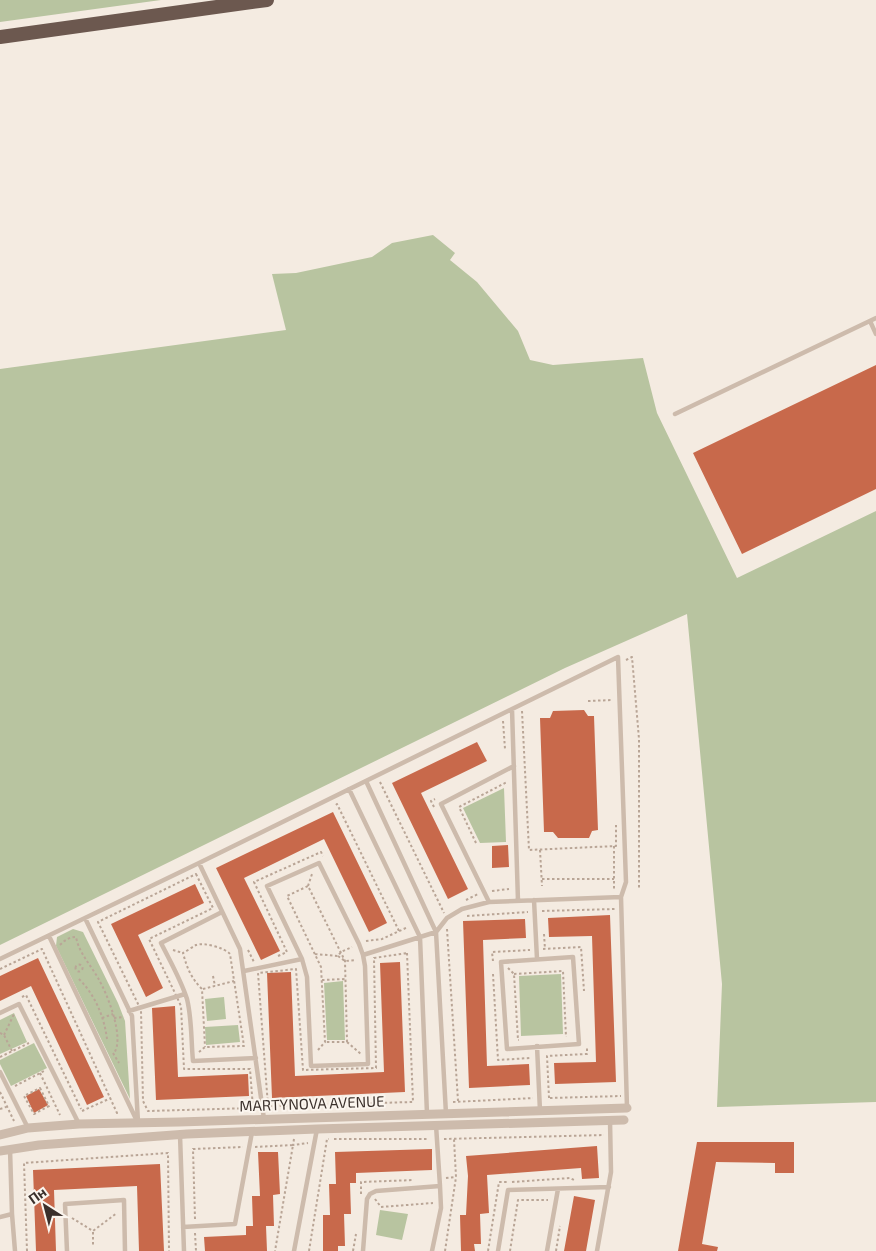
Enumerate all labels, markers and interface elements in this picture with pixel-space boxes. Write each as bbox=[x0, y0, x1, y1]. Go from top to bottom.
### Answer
street label: MARTYNOVA AVENUE bbox=[239, 1091, 385, 1115]
north arrow bbox=[20, 1181, 70, 1231]
text: Пн bbox=[25, 1183, 49, 1207]

